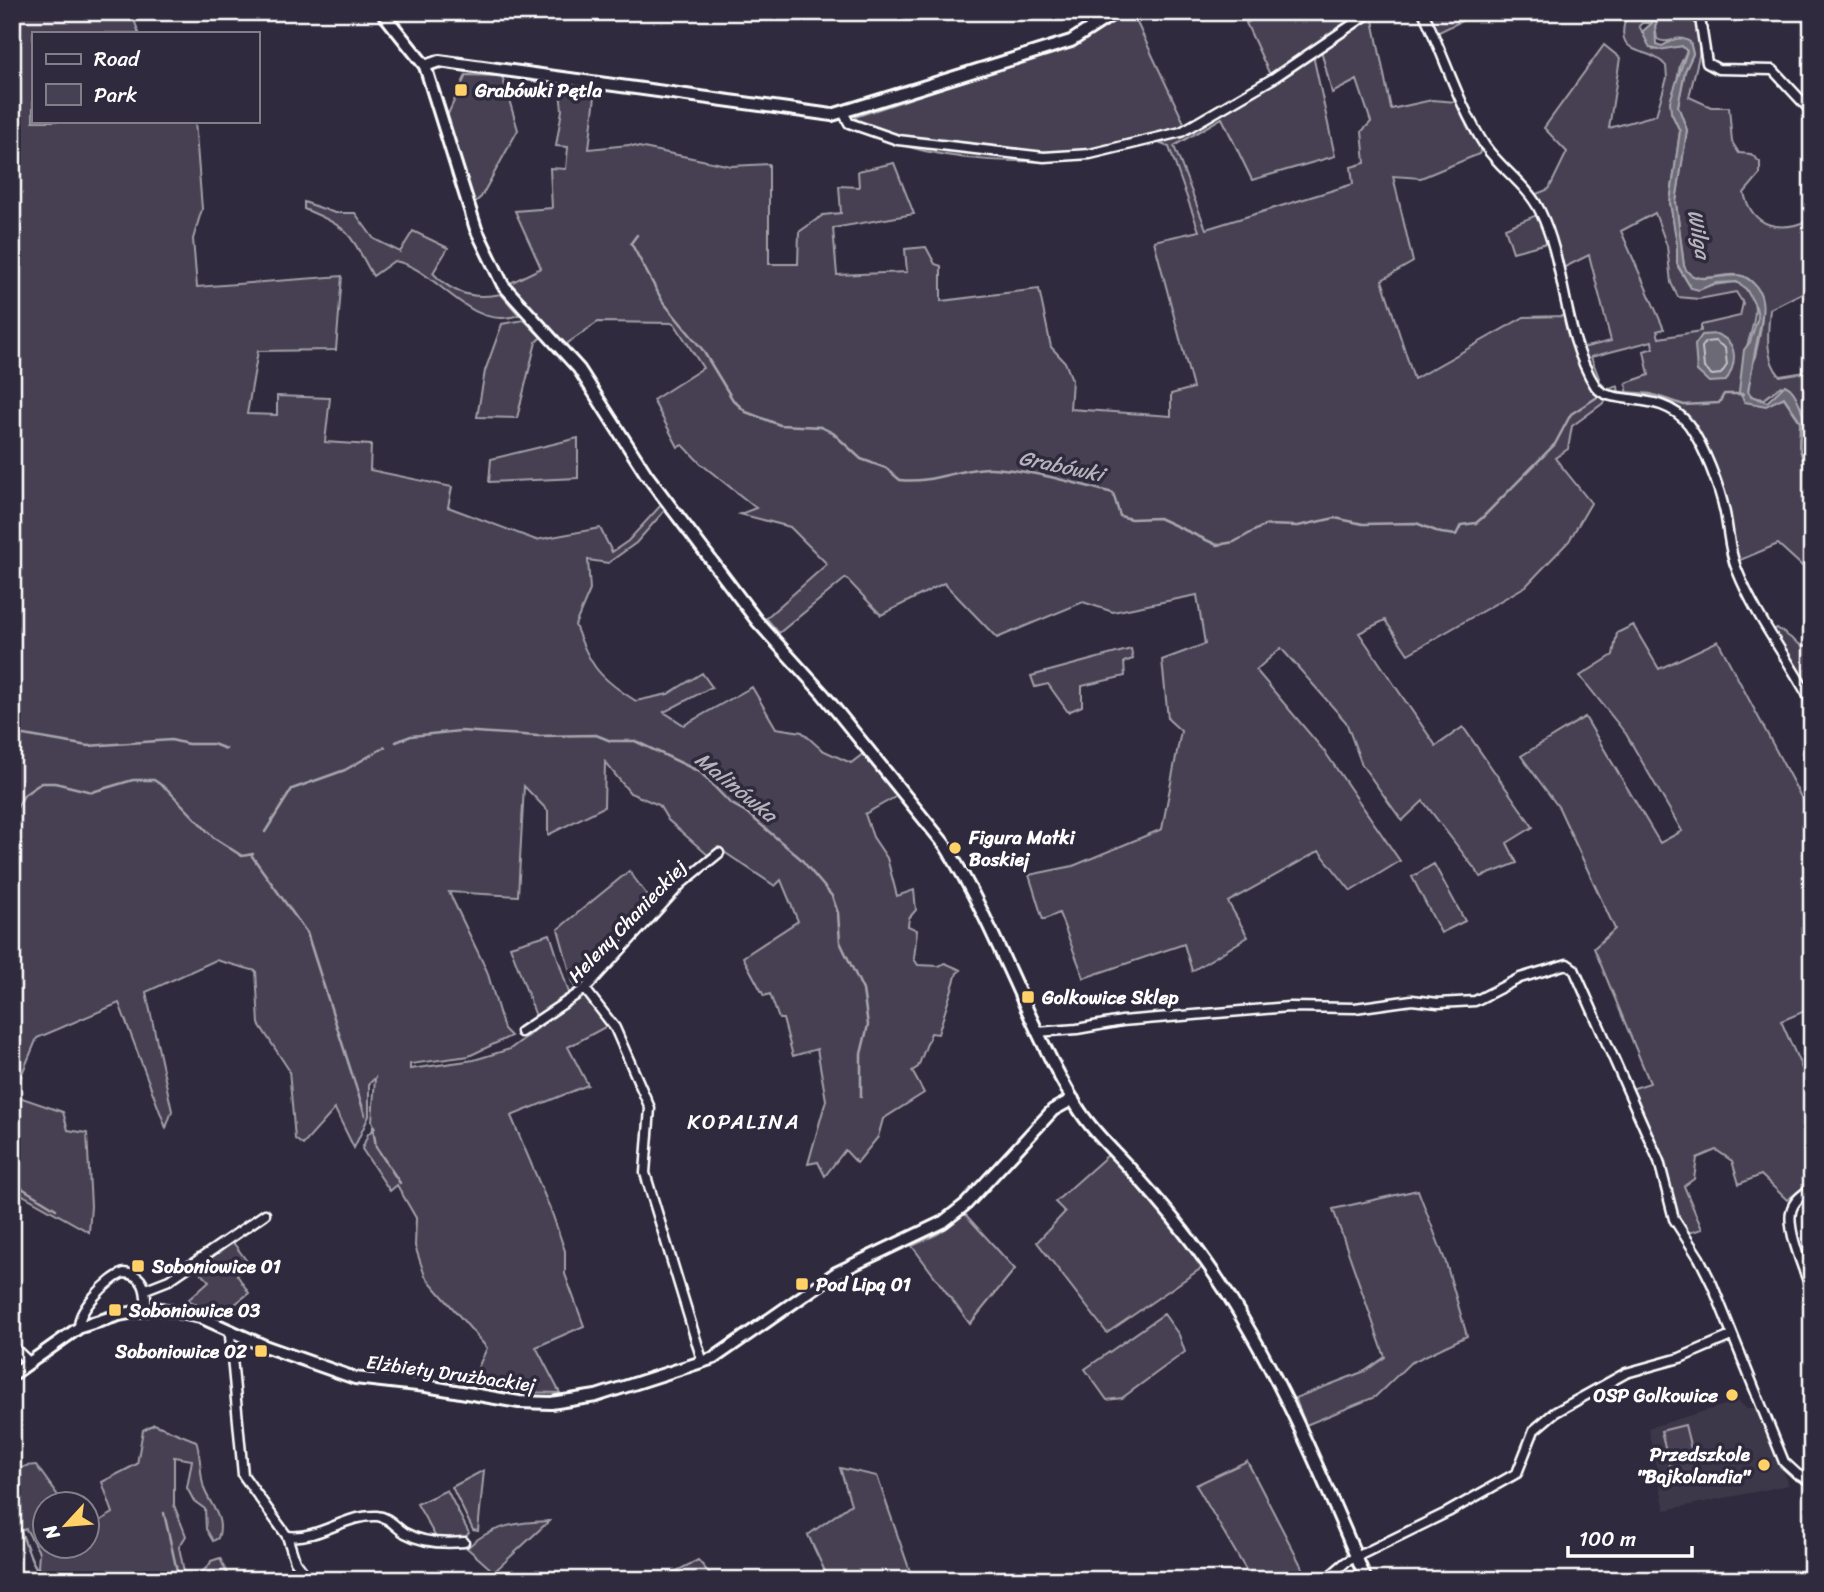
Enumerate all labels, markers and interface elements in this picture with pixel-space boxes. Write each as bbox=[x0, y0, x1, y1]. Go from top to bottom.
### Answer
legend bbox=[32, 32, 259, 122]
text: Road bbox=[94, 40, 141, 78]
place label: Grabówki Pętla bbox=[474, 74, 602, 107]
text: Park bbox=[94, 76, 137, 114]
marker: Grabówki Pętla bbox=[453, 82, 469, 98]
water label: Wilga bbox=[1676, 207, 1722, 264]
water label: Grabówki bbox=[1015, 439, 1111, 494]
water label: Malinówka bbox=[686, 742, 788, 834]
place label: Figura Matki Boskiej bbox=[968, 821, 1076, 876]
marker: Figura Matki Boskiej bbox=[947, 840, 963, 856]
street label: Heleny Chanieckiej bbox=[560, 852, 696, 991]
place label: Golkowice Sklep bbox=[1041, 981, 1179, 1014]
marker: Golkowice Sklep bbox=[1020, 989, 1036, 1005]
district label: KOPALINA bbox=[687, 1103, 801, 1141]
place label: Soboniowice 01 bbox=[151, 1250, 281, 1283]
marker: Soboniowice 01 bbox=[130, 1258, 146, 1274]
place label: Pod Lipą 01 bbox=[816, 1268, 911, 1301]
marker: Pod Lipą 01 bbox=[794, 1276, 810, 1292]
place label: Soboniowice 03 bbox=[128, 1294, 261, 1327]
marker: Soboniowice 03 bbox=[107, 1302, 123, 1318]
place label: Soboniowice 02 bbox=[114, 1335, 247, 1368]
marker: Soboniowice 02 bbox=[253, 1343, 269, 1359]
street label: Elżbiety Drużbackiej bbox=[364, 1345, 539, 1402]
place label: OSP Golkowice bbox=[1593, 1379, 1718, 1412]
marker: OSP Golkowice bbox=[1724, 1387, 1740, 1403]
place label: Przedszkole "Bajkolandia" bbox=[1637, 1438, 1752, 1493]
marker: Przedszkole "Bajkolandia" bbox=[1756, 1457, 1772, 1473]
north arrow bbox=[32, 1490, 102, 1560]
scale bar bbox=[1568, 1515, 1693, 1559]
text: N bbox=[33, 1518, 69, 1546]
text: 100 m bbox=[1579, 1520, 1636, 1558]

